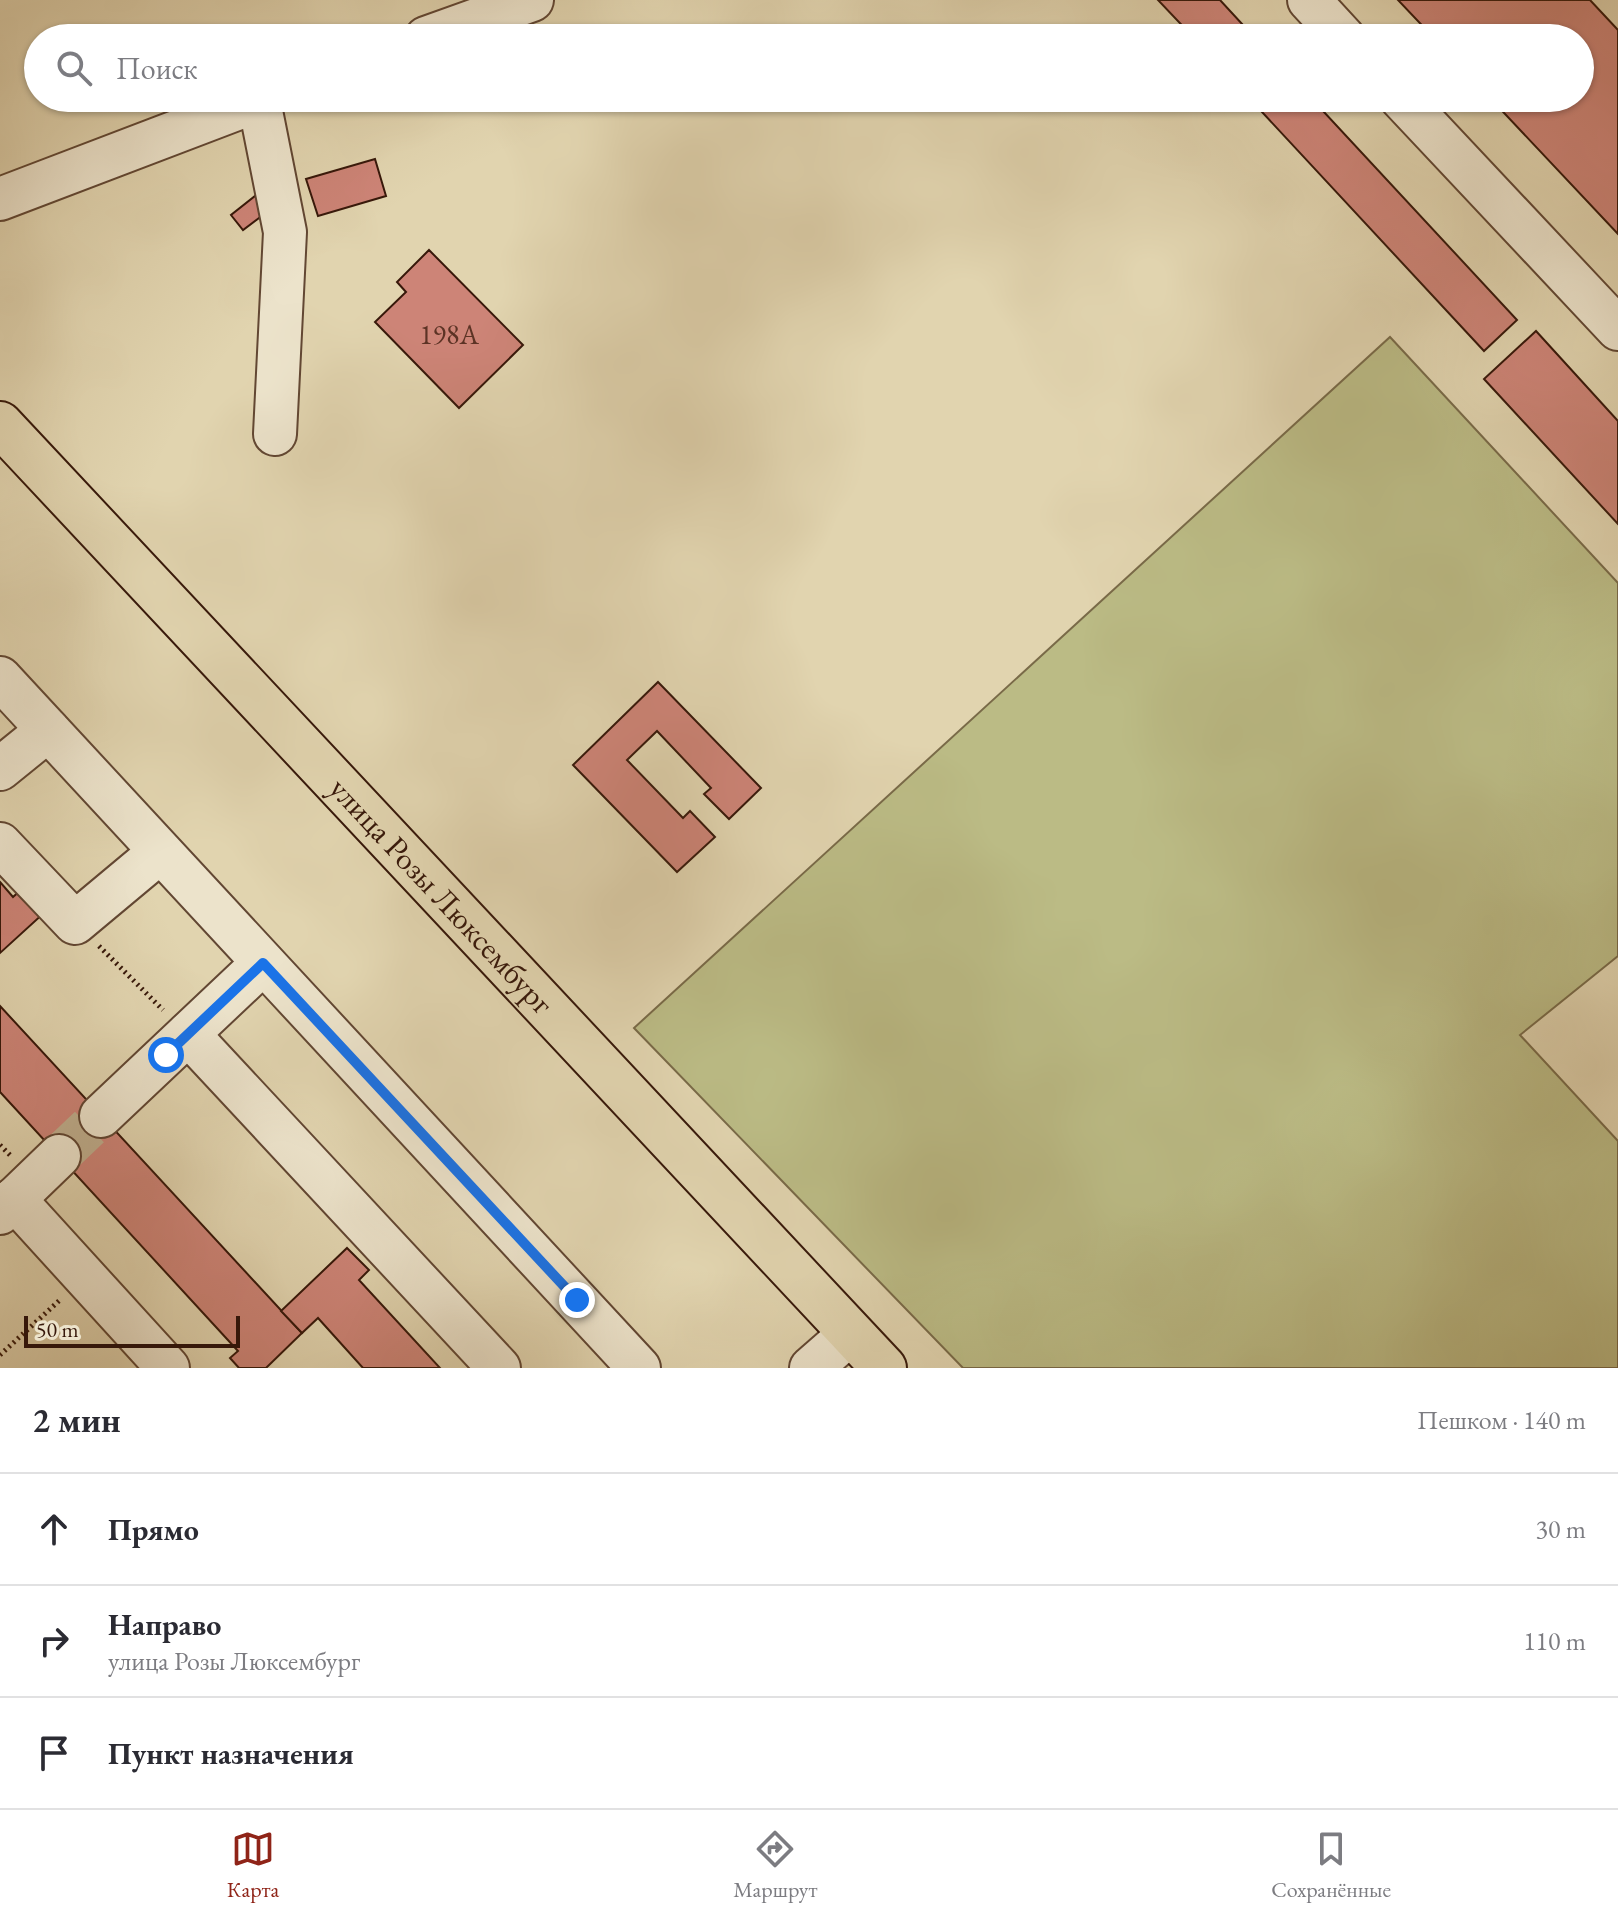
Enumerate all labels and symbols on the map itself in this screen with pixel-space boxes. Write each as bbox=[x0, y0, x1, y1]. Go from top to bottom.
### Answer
house number: 198А bbox=[419, 316, 479, 352]
street label: улица Розы Люксембург bbox=[320, 768, 563, 1024]
route start bbox=[148, 1037, 184, 1073]
route end bbox=[559, 1282, 595, 1318]
scale bar bbox=[24, 1312, 240, 1348]

